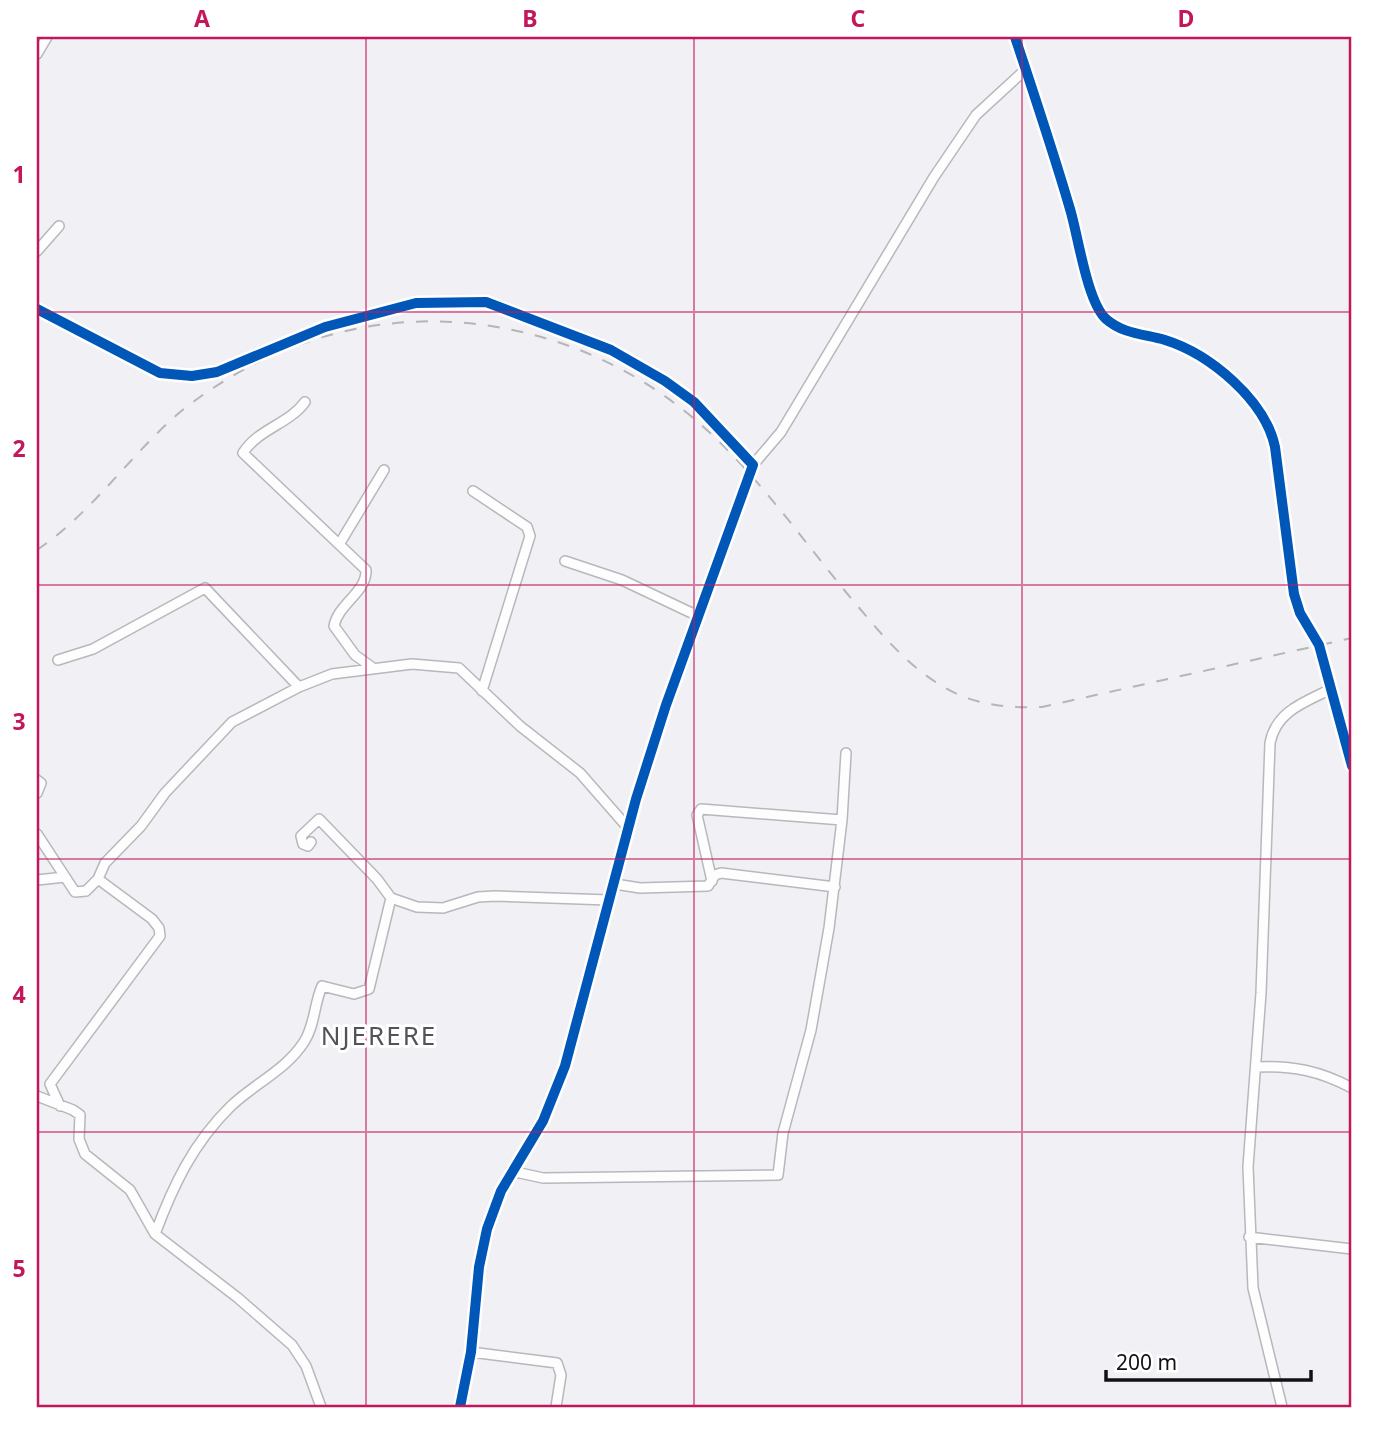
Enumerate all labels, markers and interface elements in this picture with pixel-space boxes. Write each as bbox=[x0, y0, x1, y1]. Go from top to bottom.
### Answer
text: A bbox=[194, 2, 210, 34]
text: B bbox=[522, 2, 538, 34]
text: C bbox=[851, 2, 866, 34]
text: D bbox=[1178, 2, 1194, 34]
text: 1 bbox=[12, 158, 26, 190]
text: 2 bbox=[12, 432, 26, 464]
text: 3 bbox=[12, 705, 26, 737]
text: 4 bbox=[12, 978, 26, 1010]
district label: NJERERE bbox=[321, 1017, 437, 1053]
text: 5 bbox=[12, 1252, 26, 1284]
scale bar bbox=[1106, 1339, 1310, 1383]
text: 200 m bbox=[1116, 1348, 1177, 1376]

